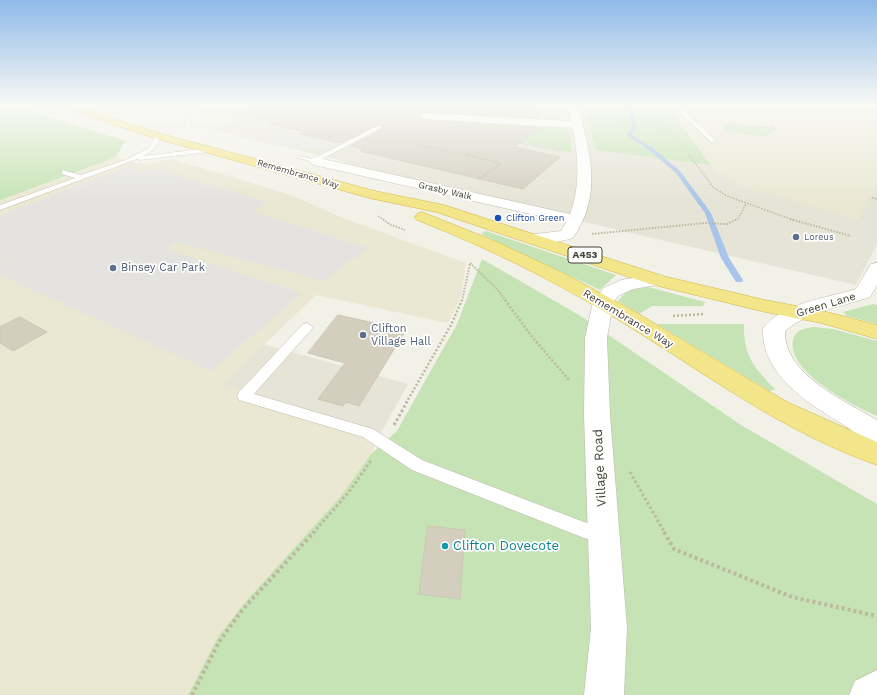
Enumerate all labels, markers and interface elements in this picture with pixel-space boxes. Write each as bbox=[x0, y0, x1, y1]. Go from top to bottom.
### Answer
street label: Remembrance Way bbox=[256, 157, 340, 191]
street label: Grasby Walk bbox=[417, 180, 473, 202]
marker: Clifton Green bbox=[493, 213, 503, 223]
place label: Clifton Green bbox=[506, 213, 564, 223]
marker: Loreus bbox=[791, 232, 801, 242]
place label: Loreus bbox=[804, 232, 834, 242]
road number: A453 bbox=[568, 247, 602, 263]
place label: Binsey Car Park bbox=[121, 261, 205, 275]
marker: Binsey Car Park bbox=[108, 263, 118, 273]
street label: Remembrance Way bbox=[580, 287, 676, 351]
street label: Green Lane bbox=[795, 290, 857, 320]
place label: Clifton Village Hall bbox=[371, 322, 431, 348]
marker: Clifton Village Hall bbox=[358, 330, 368, 340]
street label: Village Road bbox=[590, 429, 610, 507]
place label: Clifton Dovecote bbox=[453, 538, 559, 554]
marker: Clifton Dovecote bbox=[440, 541, 450, 551]

